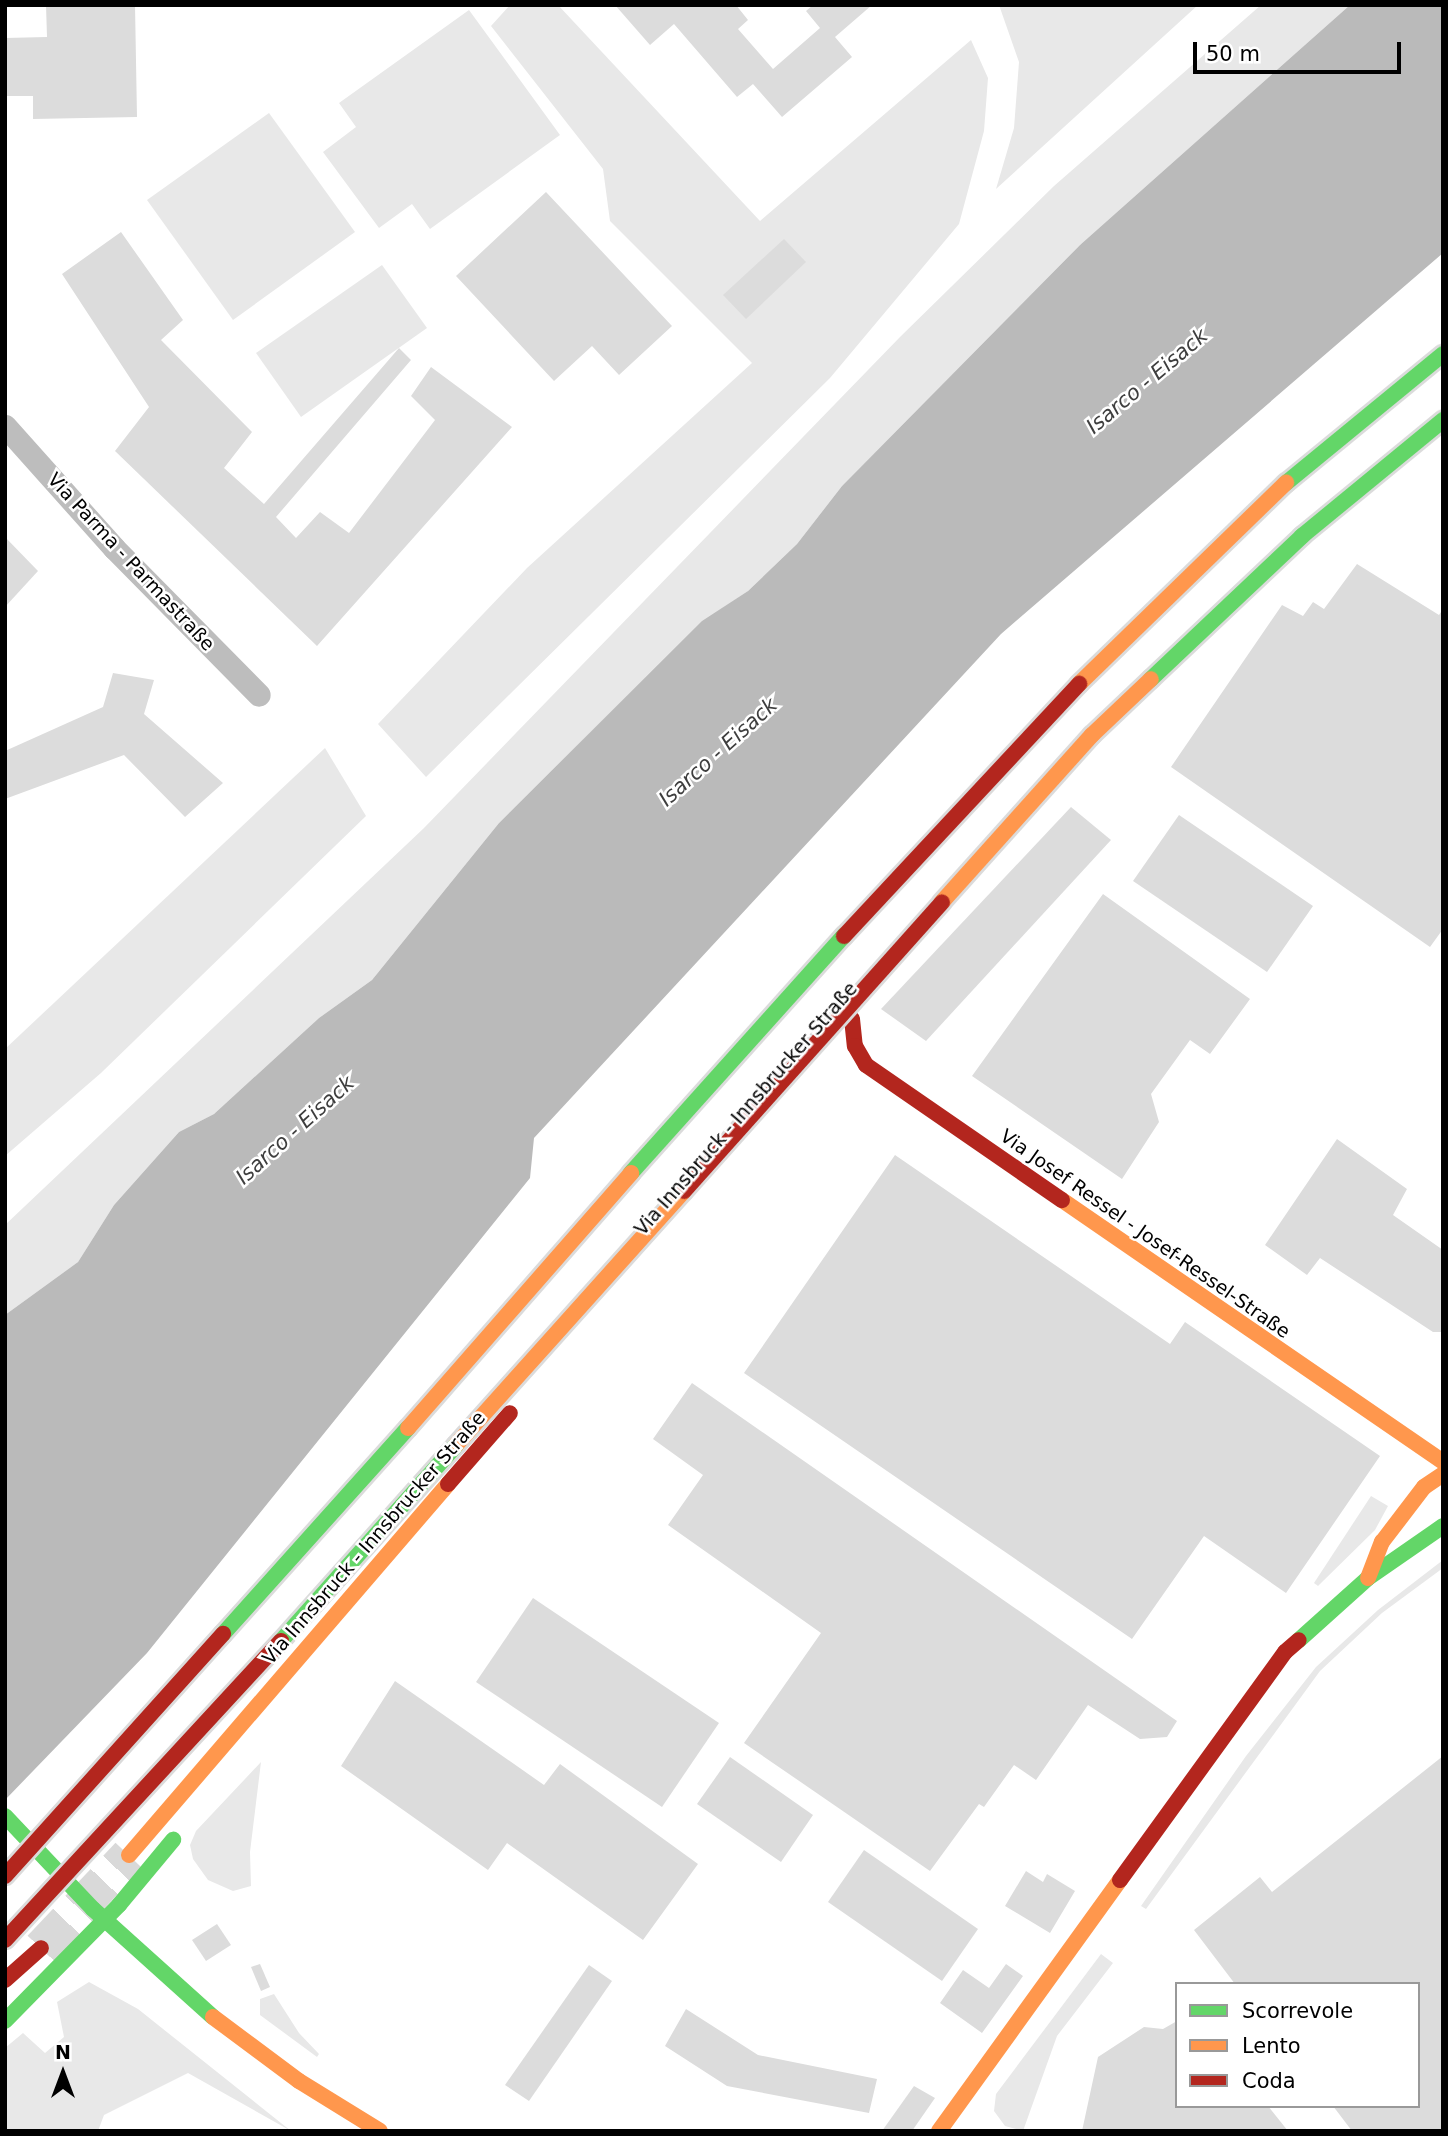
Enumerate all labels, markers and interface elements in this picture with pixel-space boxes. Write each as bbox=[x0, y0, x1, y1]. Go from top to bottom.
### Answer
scale bar bbox=[1196, 28, 1404, 72]
text: 50 m bbox=[1206, 42, 1260, 66]
water label: Isarco - Eisack bbox=[1081, 323, 1213, 439]
street label: Via Parma - Parmastraße bbox=[43, 468, 219, 656]
water label: Isarco - Eisack bbox=[654, 692, 782, 812]
street label: Via Innsbruck - Innsbrucker Straße bbox=[630, 978, 862, 1240]
water label: Isarco - Eisack bbox=[231, 1070, 359, 1190]
street label: Via Josef Ressel - Josef-Ressel-Straße bbox=[996, 1125, 1294, 1343]
street label: Via Innsbruck - Innsbrucker Straße bbox=[258, 1407, 490, 1669]
legend bbox=[1175, 1982, 1420, 2108]
text: Scorrevole bbox=[1242, 1999, 1353, 2023]
text: Lento bbox=[1242, 2034, 1301, 2058]
north arrow bbox=[28, 2038, 98, 2108]
text: N bbox=[55, 2041, 71, 2063]
text: Coda bbox=[1242, 2069, 1296, 2093]

